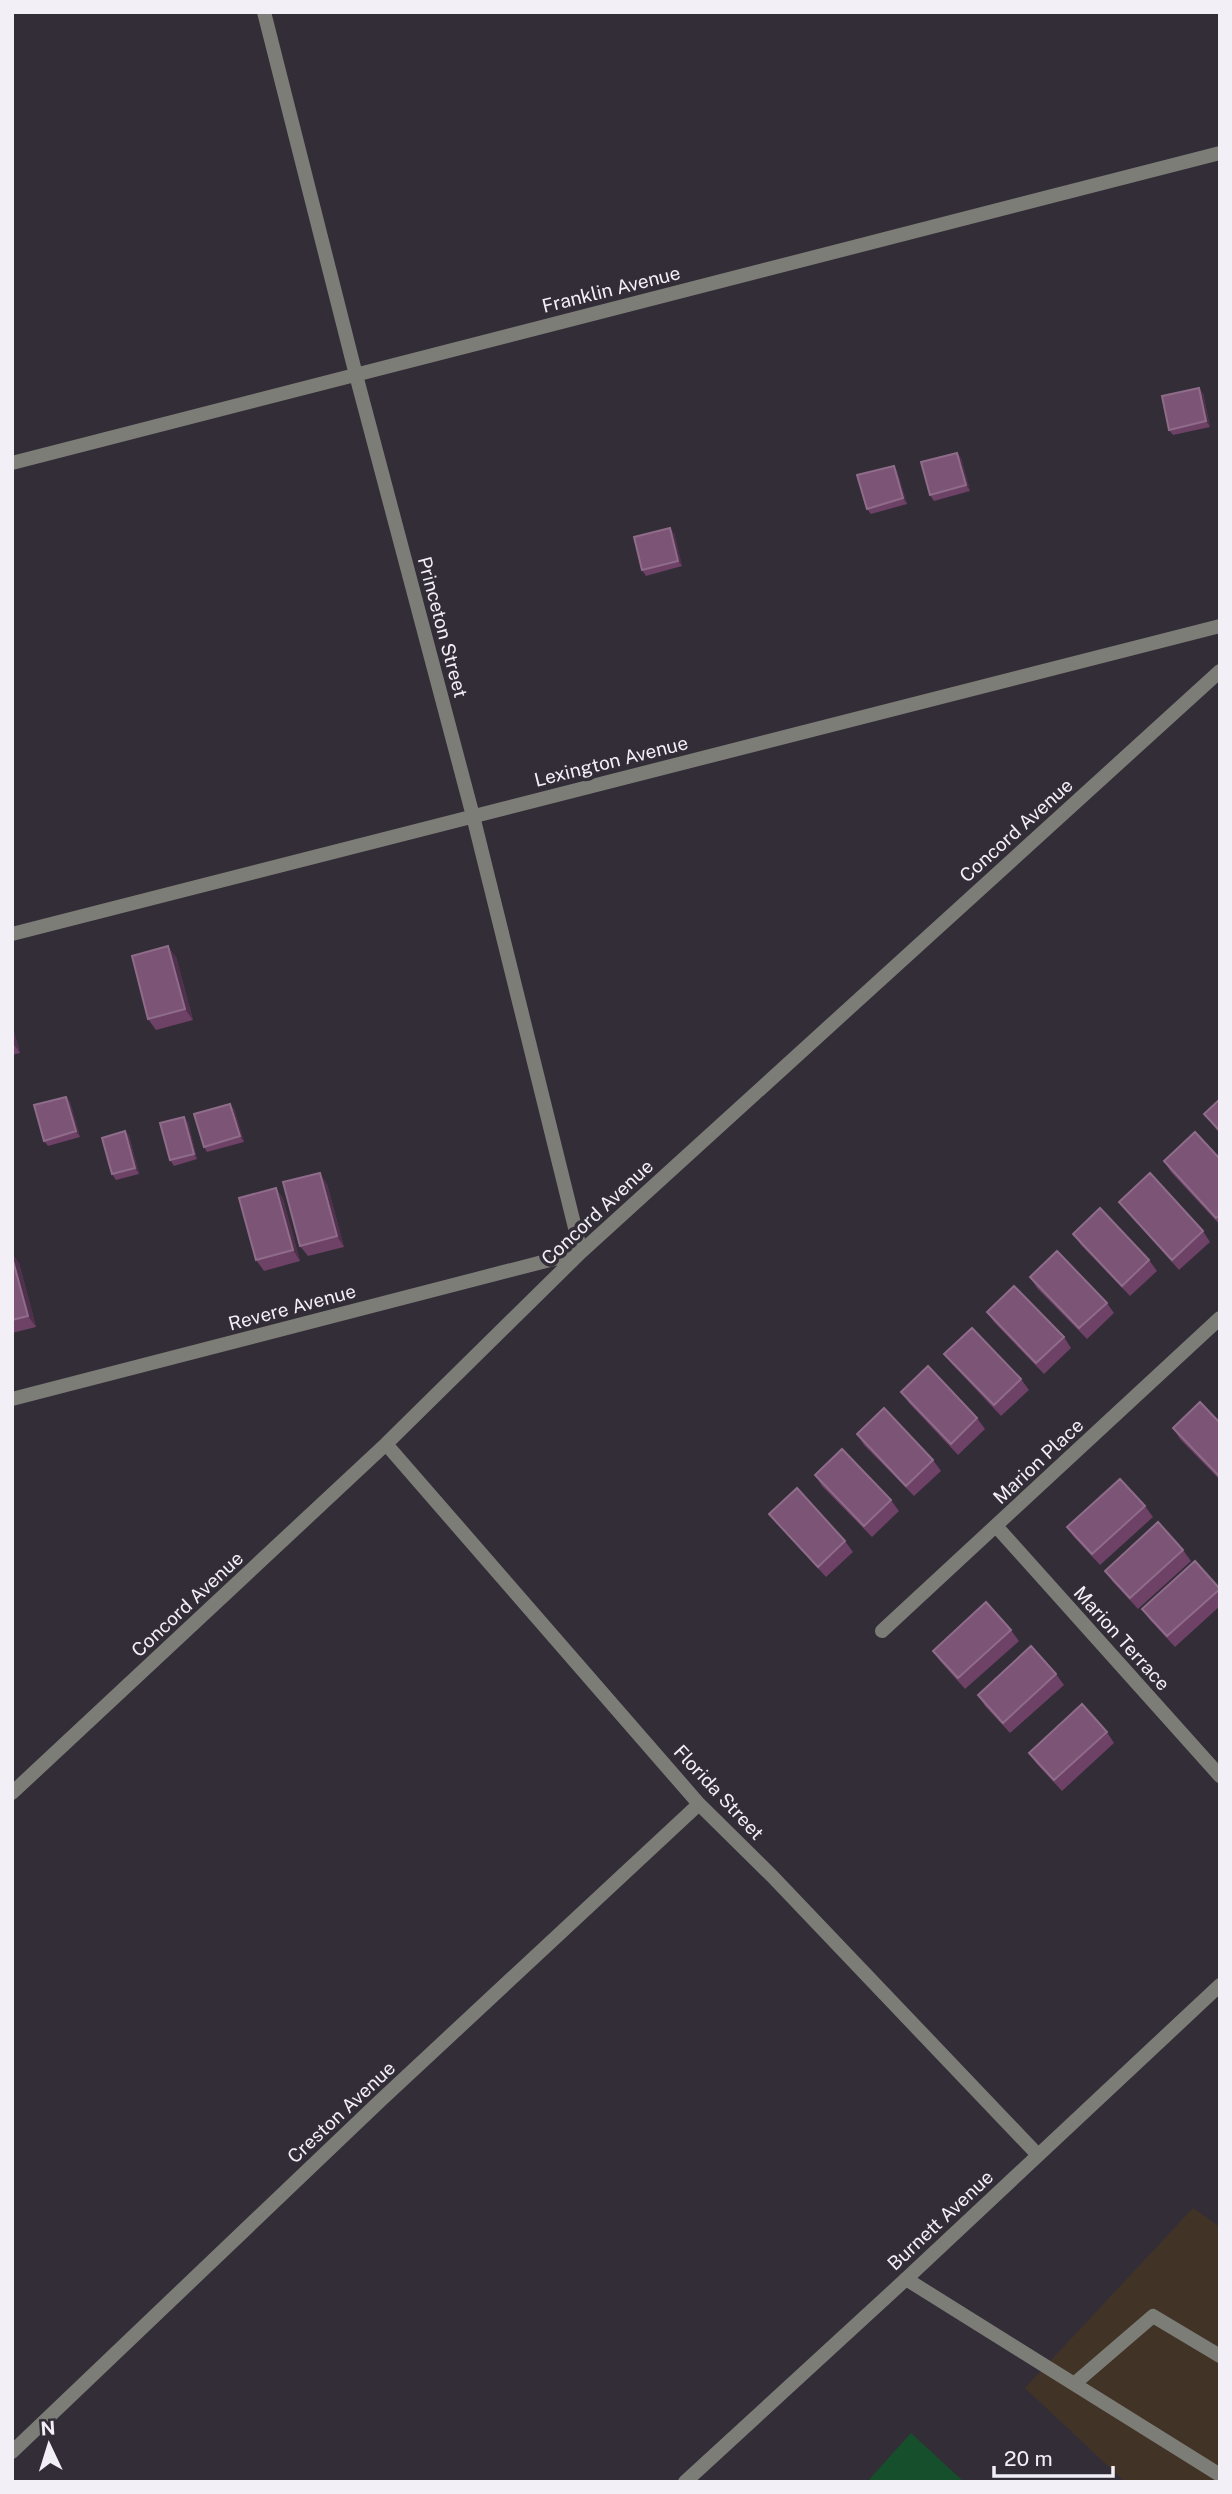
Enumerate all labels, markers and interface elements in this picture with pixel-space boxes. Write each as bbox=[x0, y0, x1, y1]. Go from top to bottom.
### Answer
street label: Franklin Avenue bbox=[540, 261, 682, 317]
street label: Princeton Street bbox=[414, 554, 472, 700]
street label: Lexington Avenue bbox=[532, 731, 690, 791]
street label: Concord Avenue bbox=[955, 774, 1077, 886]
street label: Concord Avenue bbox=[537, 1155, 657, 1269]
street label: Revere Avenue bbox=[226, 1279, 358, 1335]
street label: Marion Place bbox=[988, 1414, 1088, 1508]
street label: Concord Avenue bbox=[127, 1547, 247, 1661]
street label: Marion Terrace bbox=[1069, 1581, 1175, 1695]
street label: Florida Street bbox=[670, 1740, 768, 1844]
street label: Creston Avenue bbox=[283, 2056, 399, 2168]
street label: Burnett Avenue bbox=[883, 2165, 997, 2275]
north arrow bbox=[14, 2410, 84, 2480]
text: N bbox=[40, 2417, 56, 2440]
scale bar bbox=[994, 2434, 1113, 2478]
text: 20 m bbox=[1004, 2446, 1053, 2471]

